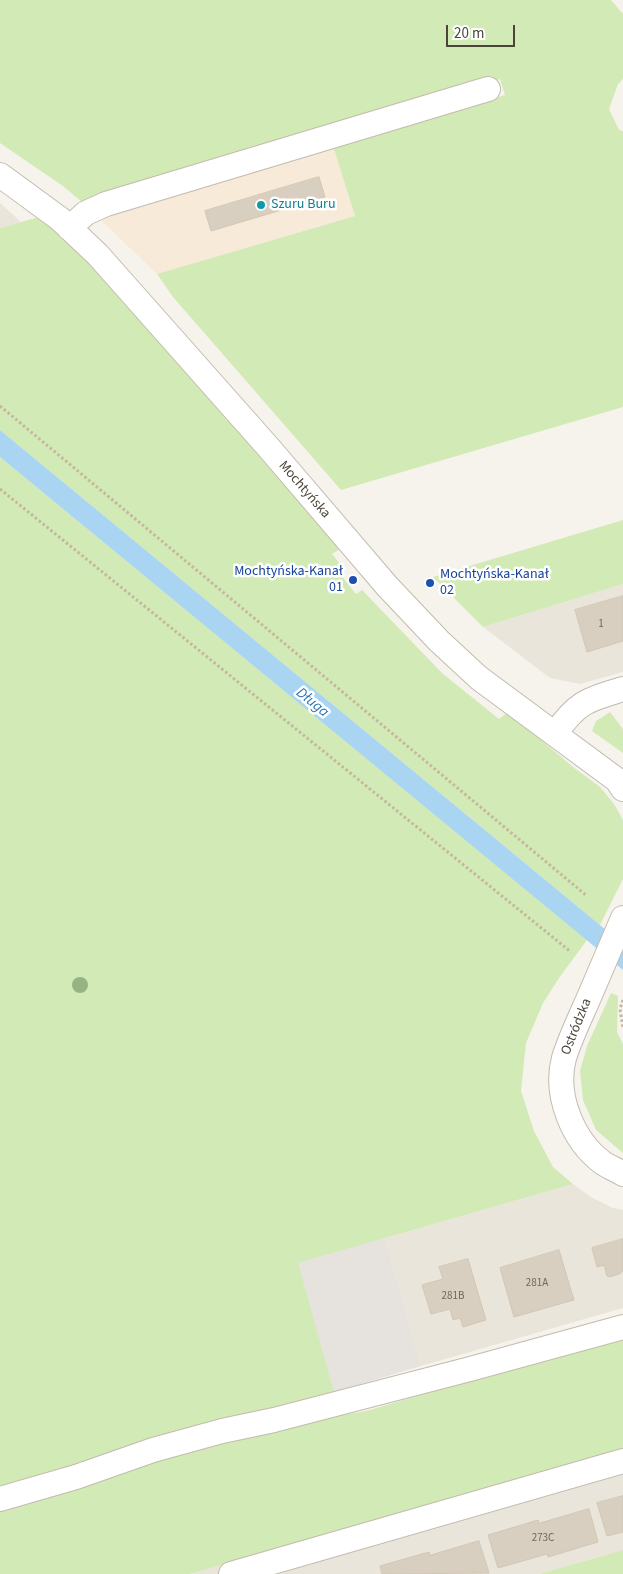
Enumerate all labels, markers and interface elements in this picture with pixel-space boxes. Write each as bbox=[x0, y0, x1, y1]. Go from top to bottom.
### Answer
scale bar bbox=[448, 15, 517, 47]
text: 20 m bbox=[454, 23, 484, 44]
place label: Szuru Buru bbox=[271, 197, 336, 213]
marker: Szuru Buru bbox=[255, 199, 267, 211]
street label: Mochtyńska bbox=[275, 458, 333, 522]
place label: Mochtyńska-Kanał 01 bbox=[234, 564, 343, 596]
place label: Mochtyńska-Kanał 02 bbox=[440, 567, 549, 600]
marker: Mochtyńska-Kanał 01 bbox=[347, 574, 359, 586]
marker: Mochtyńska-Kanał 02 bbox=[424, 577, 436, 589]
house number: 1 bbox=[598, 618, 604, 632]
water label: Długa bbox=[292, 684, 332, 722]
street label: Ostródzka bbox=[558, 996, 596, 1058]
house number: 281A bbox=[526, 1277, 548, 1291]
house number: 281B bbox=[442, 1290, 464, 1304]
house number: 273C bbox=[532, 1532, 554, 1546]

